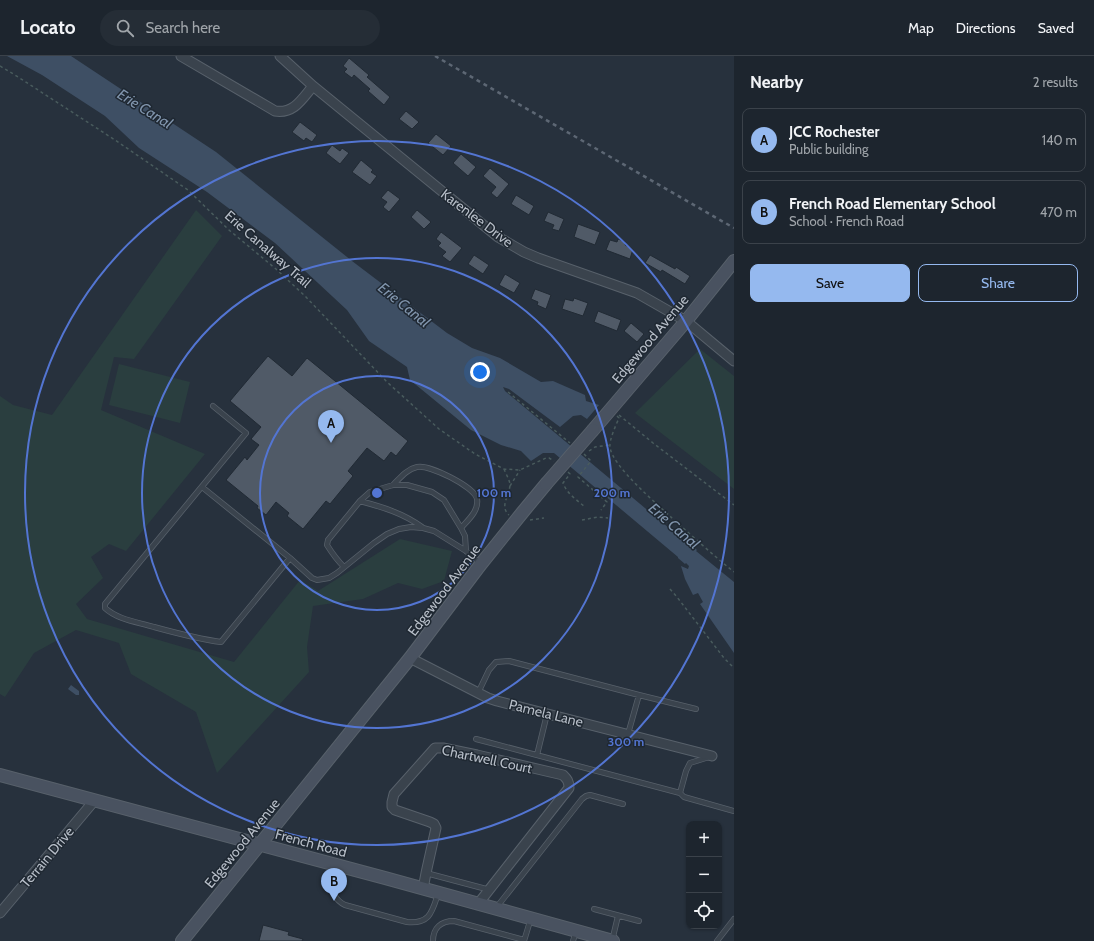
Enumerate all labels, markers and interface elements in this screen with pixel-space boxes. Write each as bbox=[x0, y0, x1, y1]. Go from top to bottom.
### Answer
search box bbox=[100, 10, 380, 46]
text: Locato bbox=[20, 16, 76, 39]
icon: search bbox=[114, 17, 136, 39]
text: Search here bbox=[146, 19, 220, 37]
text: Map bbox=[908, 19, 934, 37]
text: Directions bbox=[956, 19, 1016, 37]
text: Saved bbox=[1038, 19, 1074, 37]
text: Nearby bbox=[750, 72, 803, 92]
text: 2 results bbox=[1033, 74, 1078, 90]
water label: Erie Canal bbox=[114, 85, 176, 133]
text: JCC Rochester bbox=[789, 123, 879, 141]
text: A bbox=[760, 132, 768, 148]
text: 140 m bbox=[1042, 132, 1077, 148]
text: Public building bbox=[789, 141, 869, 157]
street label: Karenlee Drive bbox=[437, 185, 517, 251]
text: French Road Elementary School bbox=[789, 195, 996, 213]
text: B bbox=[760, 204, 768, 220]
text: 470 m bbox=[1040, 204, 1077, 220]
street label: Erie Canalway Trail bbox=[221, 207, 315, 292]
text: School · French Road bbox=[789, 213, 904, 229]
button: Save bbox=[750, 264, 910, 302]
button: Share bbox=[918, 264, 1078, 302]
water label: Erie Canal bbox=[375, 279, 434, 332]
street label: Edgewood Avenue bbox=[608, 291, 692, 387]
your location bbox=[470, 362, 490, 382]
pin: A bbox=[318, 410, 344, 443]
text: 100 m bbox=[477, 485, 511, 500]
text: 200 m bbox=[594, 485, 630, 500]
centre of rings bbox=[370, 486, 384, 500]
water label: Erie Canal bbox=[645, 499, 703, 553]
street label: Edgewood Avenue bbox=[404, 541, 484, 639]
street label: Pamela Lane bbox=[507, 695, 585, 731]
text: 300 m bbox=[608, 734, 644, 749]
street label: Chartwell Court bbox=[440, 741, 534, 777]
street label: Edgewood Avenue bbox=[200, 794, 284, 892]
map controls bbox=[686, 821, 722, 929]
button: + bbox=[686, 821, 722, 857]
street label: Terrain Drive bbox=[16, 823, 78, 891]
street label: French Road bbox=[273, 825, 349, 861]
button: − bbox=[686, 857, 722, 893]
pin: B bbox=[321, 868, 347, 901]
button: locate bbox=[686, 893, 722, 929]

